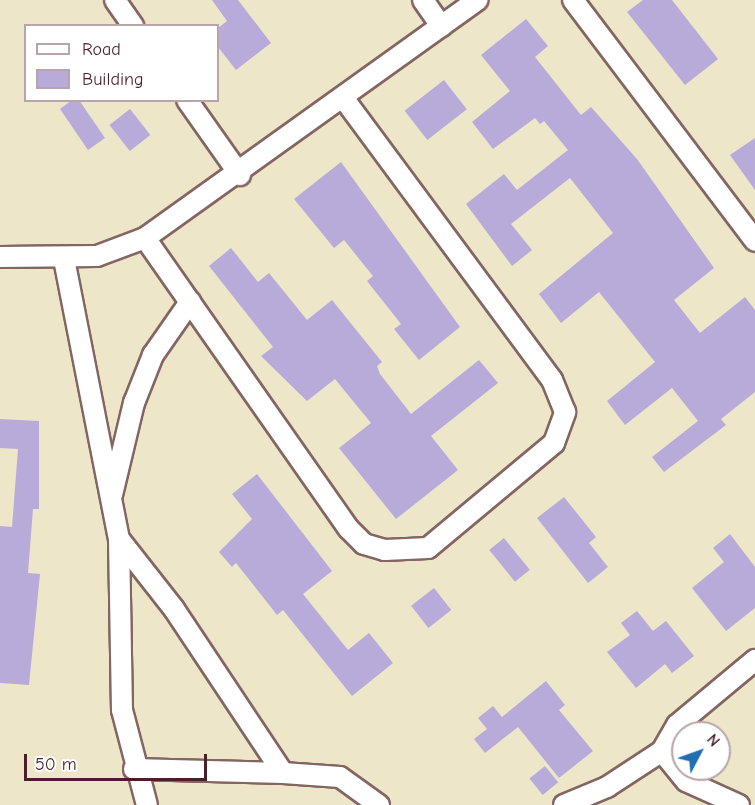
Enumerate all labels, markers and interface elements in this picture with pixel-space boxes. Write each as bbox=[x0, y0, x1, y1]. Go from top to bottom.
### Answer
legend bbox=[24, 24, 219, 102]
text: Road bbox=[82, 39, 121, 60]
text: Building bbox=[82, 69, 144, 90]
north arrow bbox=[671, 721, 731, 781]
text: N bbox=[703, 731, 723, 750]
scale bar bbox=[27, 742, 210, 780]
text: 50 m bbox=[35, 754, 77, 775]

